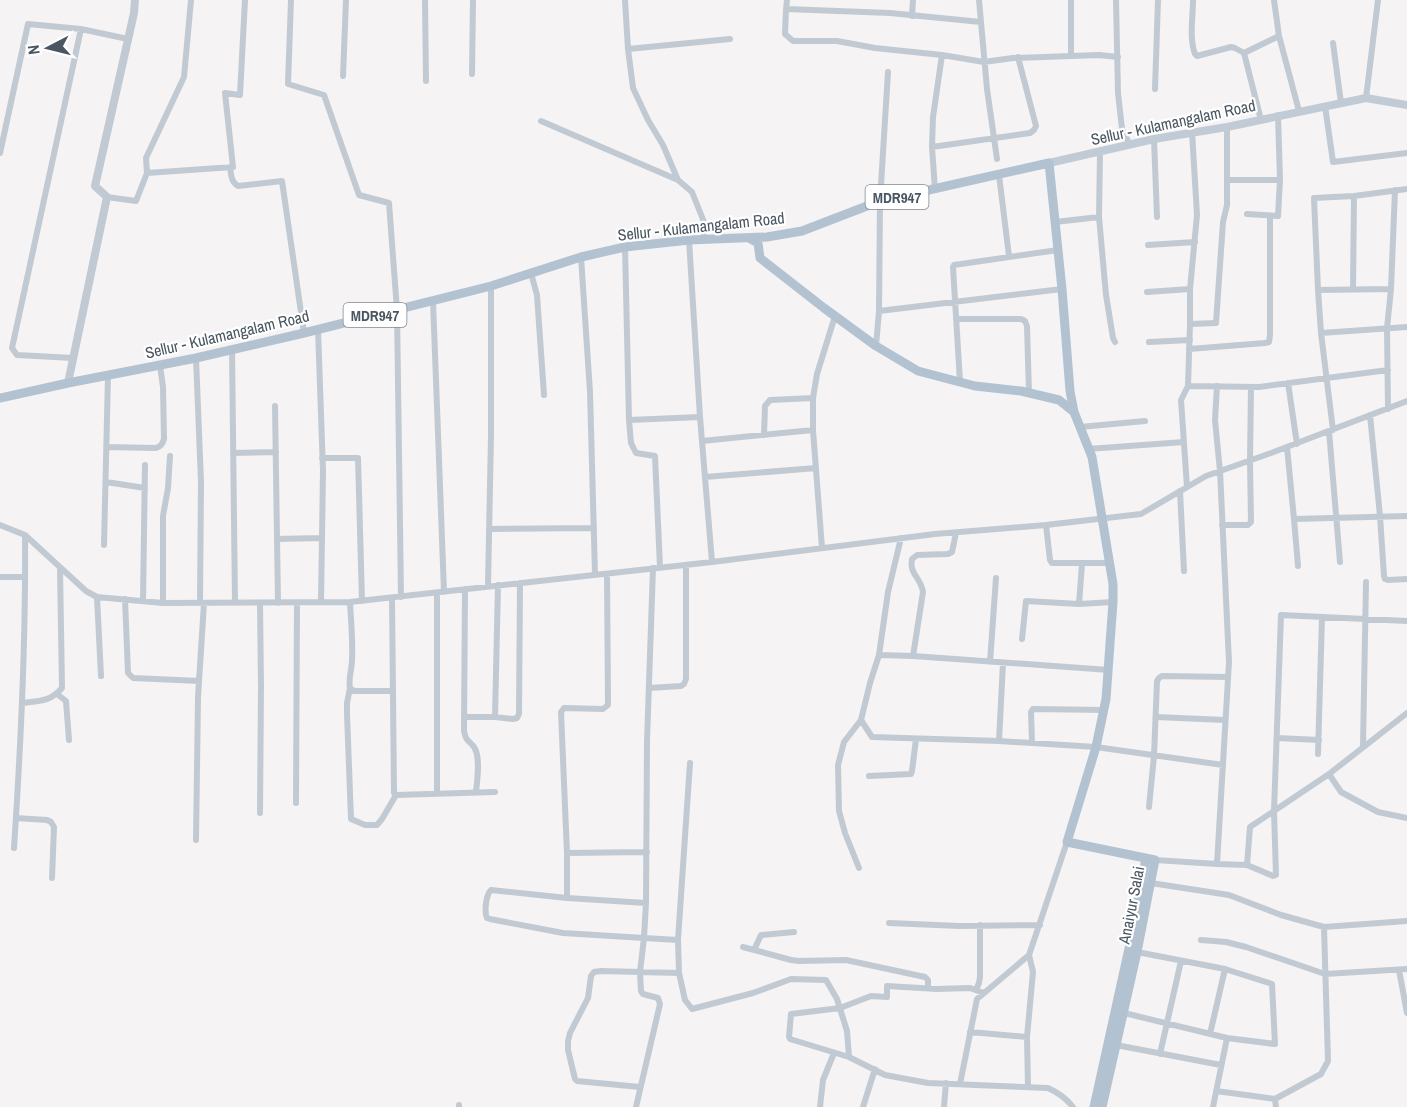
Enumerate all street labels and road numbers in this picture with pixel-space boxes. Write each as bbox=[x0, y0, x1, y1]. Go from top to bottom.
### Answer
street label: Sellur - Kulamangalam Road bbox=[1089, 94, 1257, 150]
road number: MDR947 bbox=[866, 185, 928, 209]
street label: Sellur - Kulamangalam Road bbox=[616, 206, 786, 246]
road number: MDR947 bbox=[344, 303, 406, 327]
street label: Sellur - Kulamangalam Road bbox=[143, 304, 311, 364]
street label: Anaiyur Salai bbox=[1112, 864, 1149, 947]

